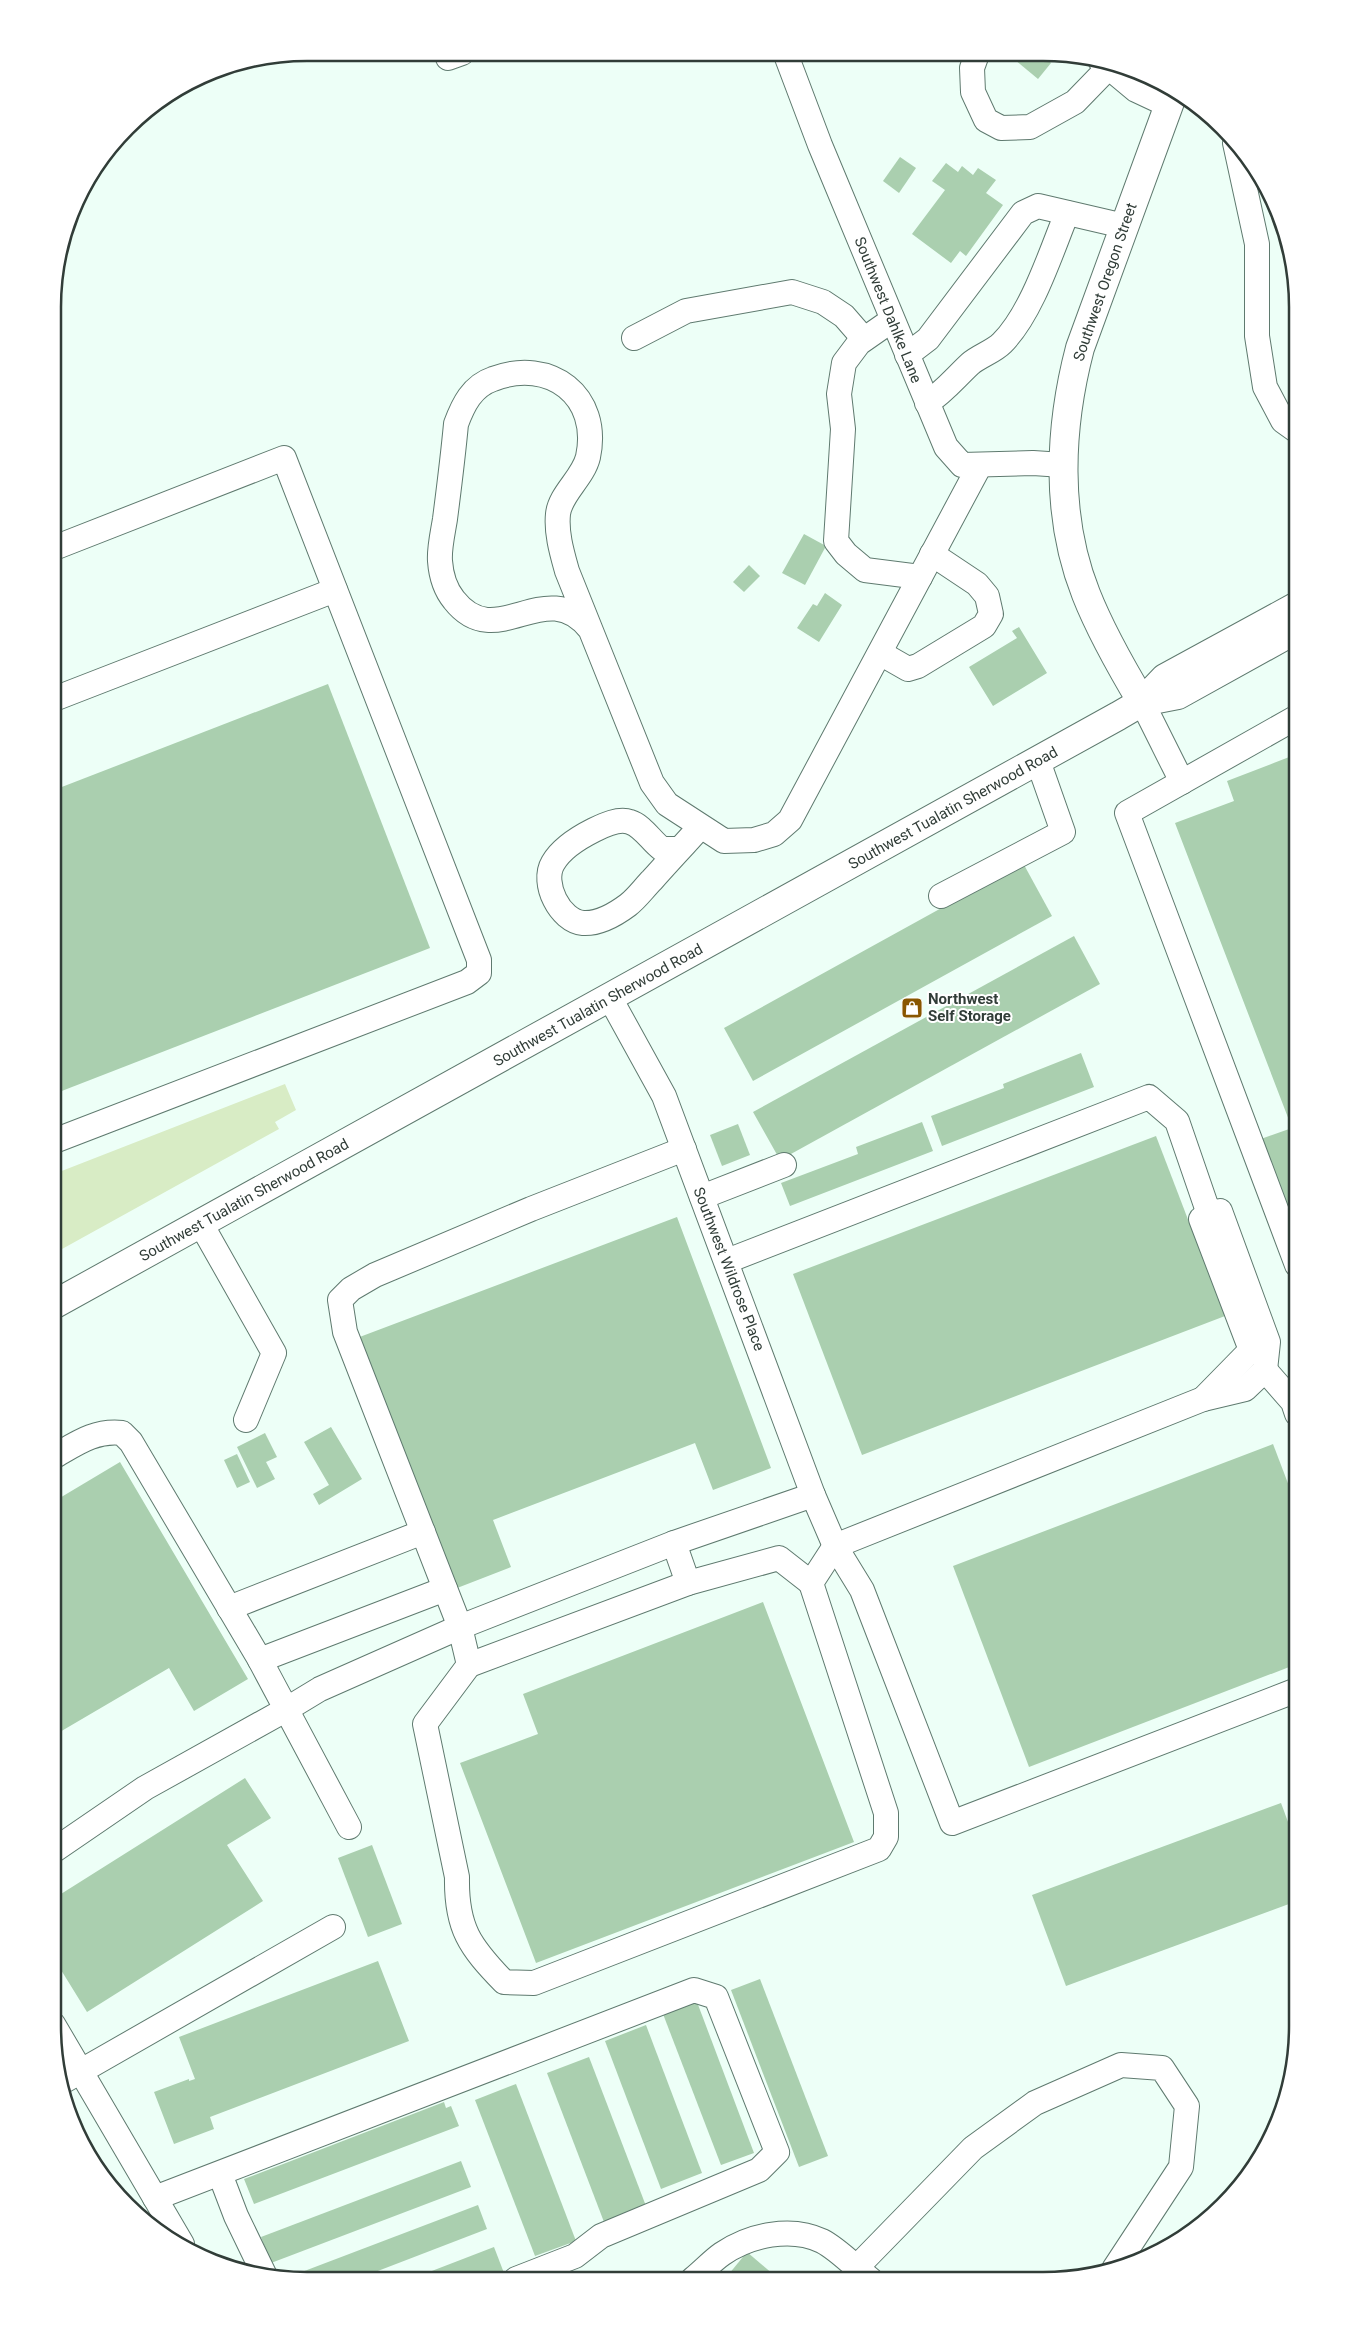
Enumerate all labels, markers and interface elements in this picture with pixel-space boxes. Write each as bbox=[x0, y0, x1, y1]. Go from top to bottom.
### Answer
street label: Southwest Oregon Street bbox=[1069, 200, 1141, 364]
street label: Southwest Dahlke Lane bbox=[850, 234, 926, 386]
street label: Southwest Tualatin Sherwood Road bbox=[845, 743, 1061, 873]
street label: Southwest Tualatin Sherwood Road bbox=[490, 940, 706, 1070]
place label: Northwest Self Storage bbox=[928, 990, 1011, 1025]
shop icon: Northwest Self Storage bbox=[900, 996, 924, 1020]
street label: Southwest Tualatin Sherwood Road bbox=[136, 1135, 352, 1265]
street label: Southwest Wildrose Place bbox=[690, 1185, 769, 1353]

